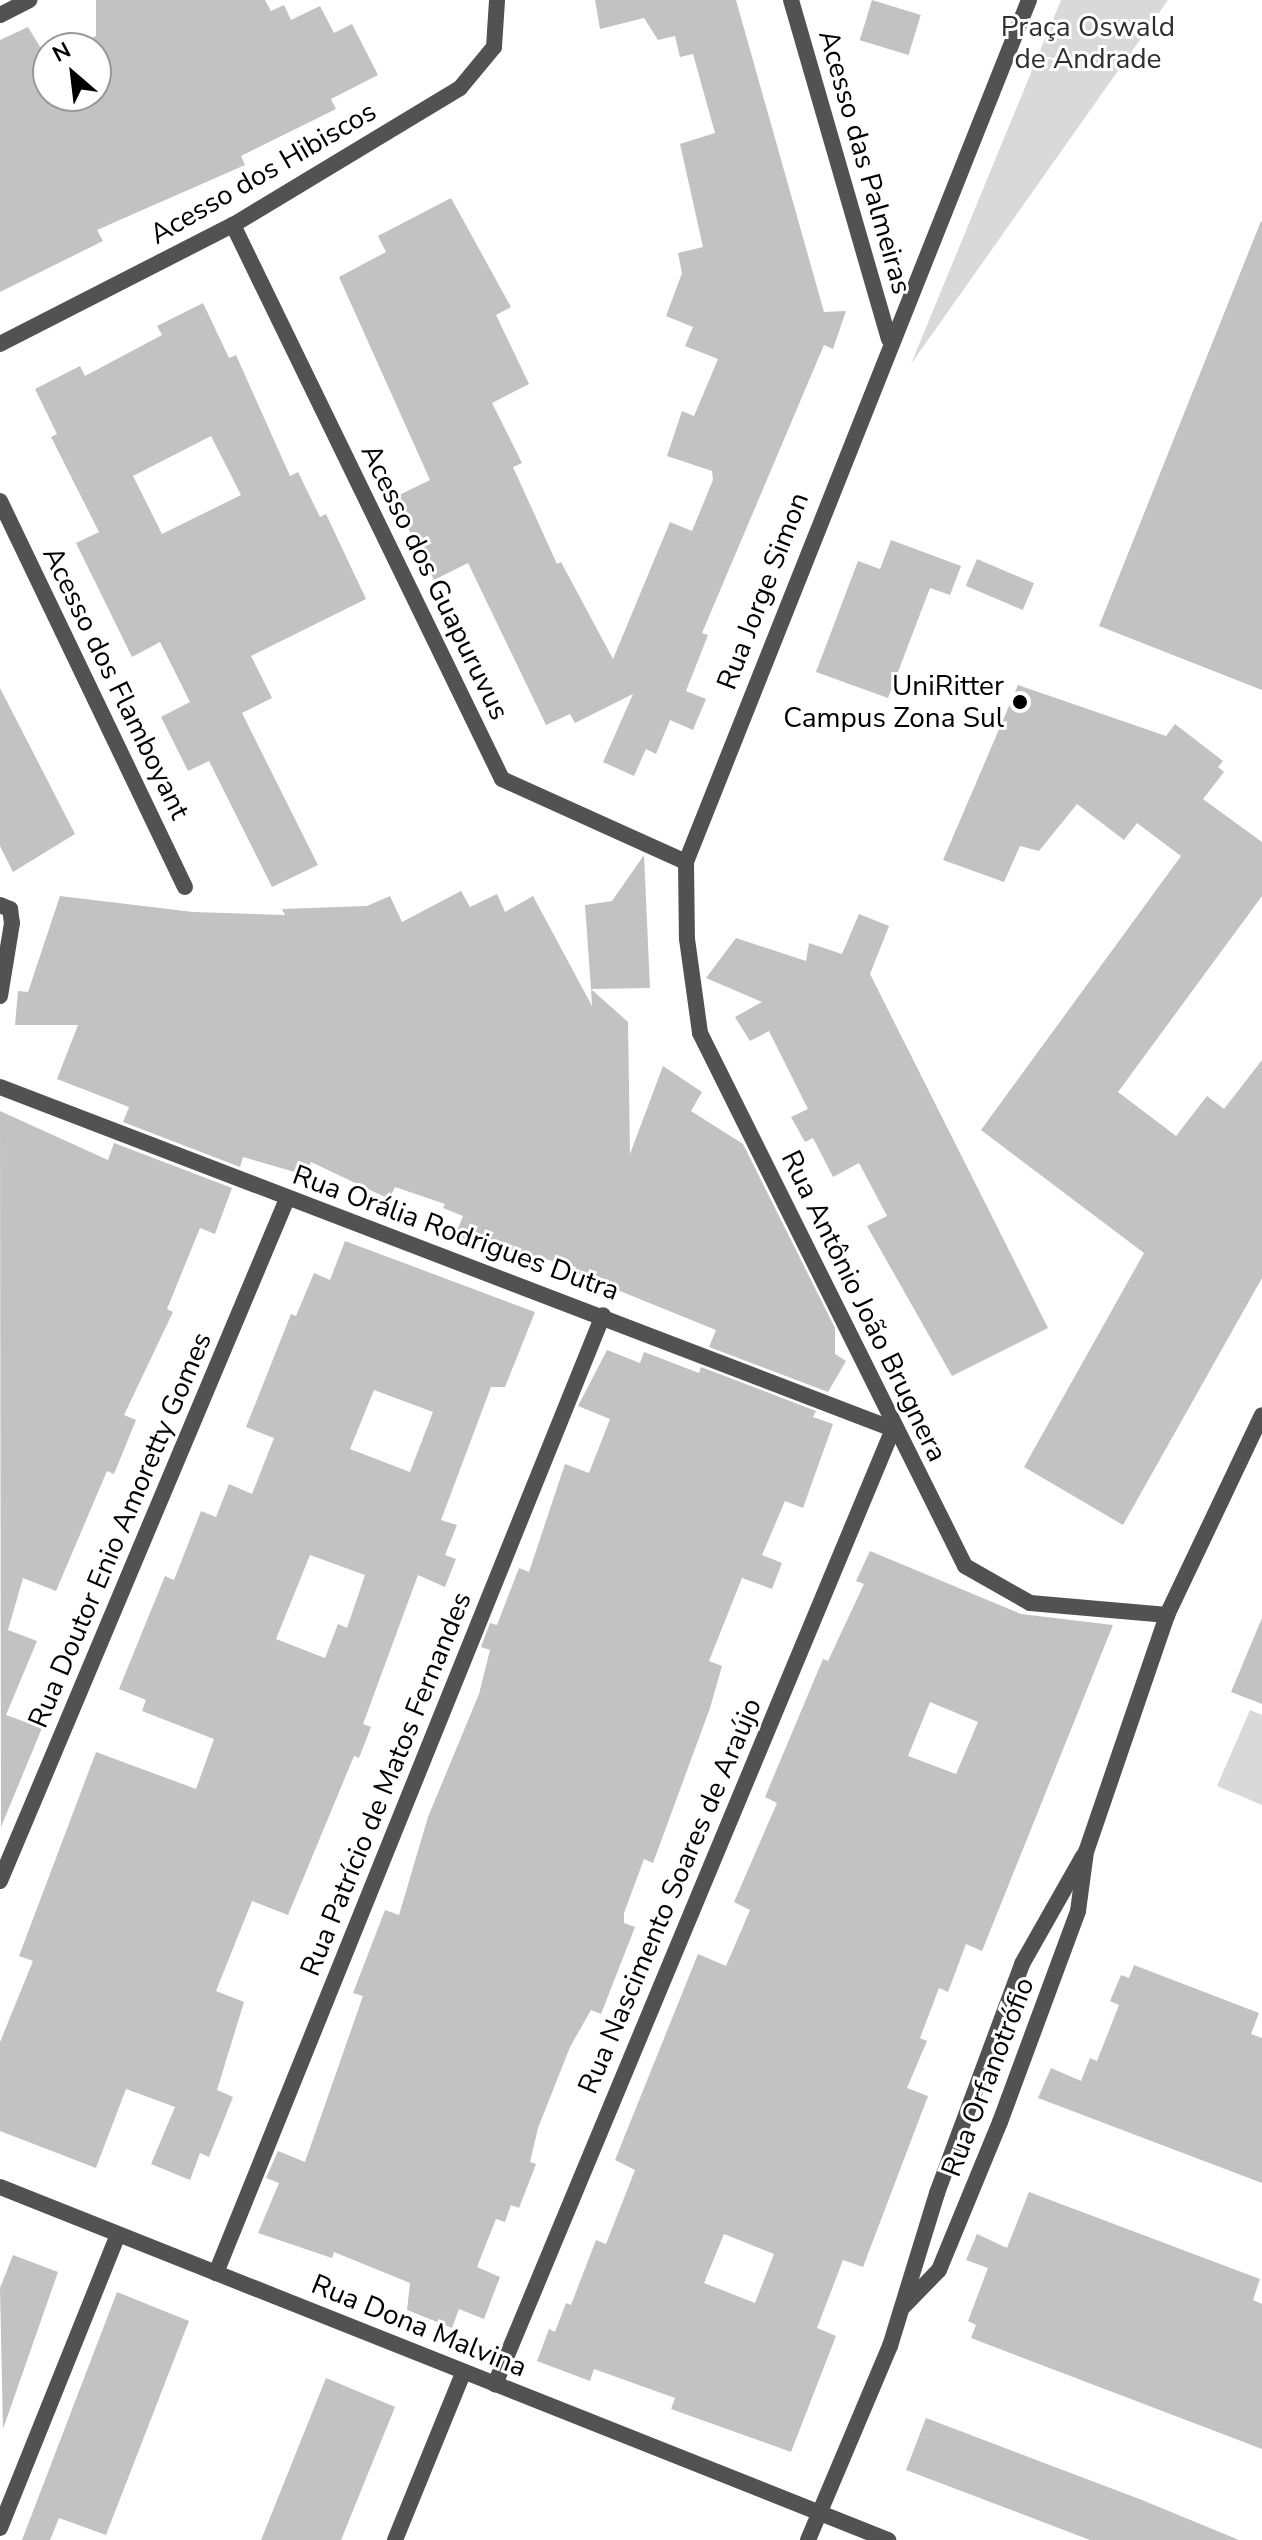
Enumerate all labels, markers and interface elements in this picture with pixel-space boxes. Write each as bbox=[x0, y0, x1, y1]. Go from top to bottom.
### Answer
park label: Praça Oswald de Andrade bbox=[1001, 10, 1175, 76]
street label: Acesso das Palmeiras bbox=[811, 26, 919, 298]
north arrow bbox=[32, 32, 112, 112]
text: N bbox=[47, 35, 76, 70]
street label: Acesso dos Hibiscos bbox=[144, 94, 382, 252]
street label: Acesso dos Guapuruvus bbox=[354, 439, 516, 725]
street label: Rua Jorge Simon bbox=[710, 488, 816, 694]
street label: Acesso dos Flamboyant bbox=[35, 541, 197, 825]
place label: UniRitter Campus Zona Sul bbox=[783, 669, 1004, 735]
marker: UniRitter Campus Zona Sul bbox=[1011, 693, 1029, 711]
street label: Rua Antônio João Brugnera bbox=[774, 1145, 954, 1467]
street label: Rua Orália Rodrigues Dutra bbox=[288, 1158, 624, 1308]
street label: Rua Doutor Enio Amoretty Gomes bbox=[21, 1327, 219, 1733]
street label: Rua Patrício de Matos Fernandes bbox=[293, 1587, 479, 1981]
street label: Rua Nascimento Soares de Araújo bbox=[571, 1693, 769, 2099]
street label: Rua Orfanotrófio bbox=[935, 1973, 1041, 2181]
street label: Rua Dona Malvina bbox=[306, 2267, 532, 2385]

